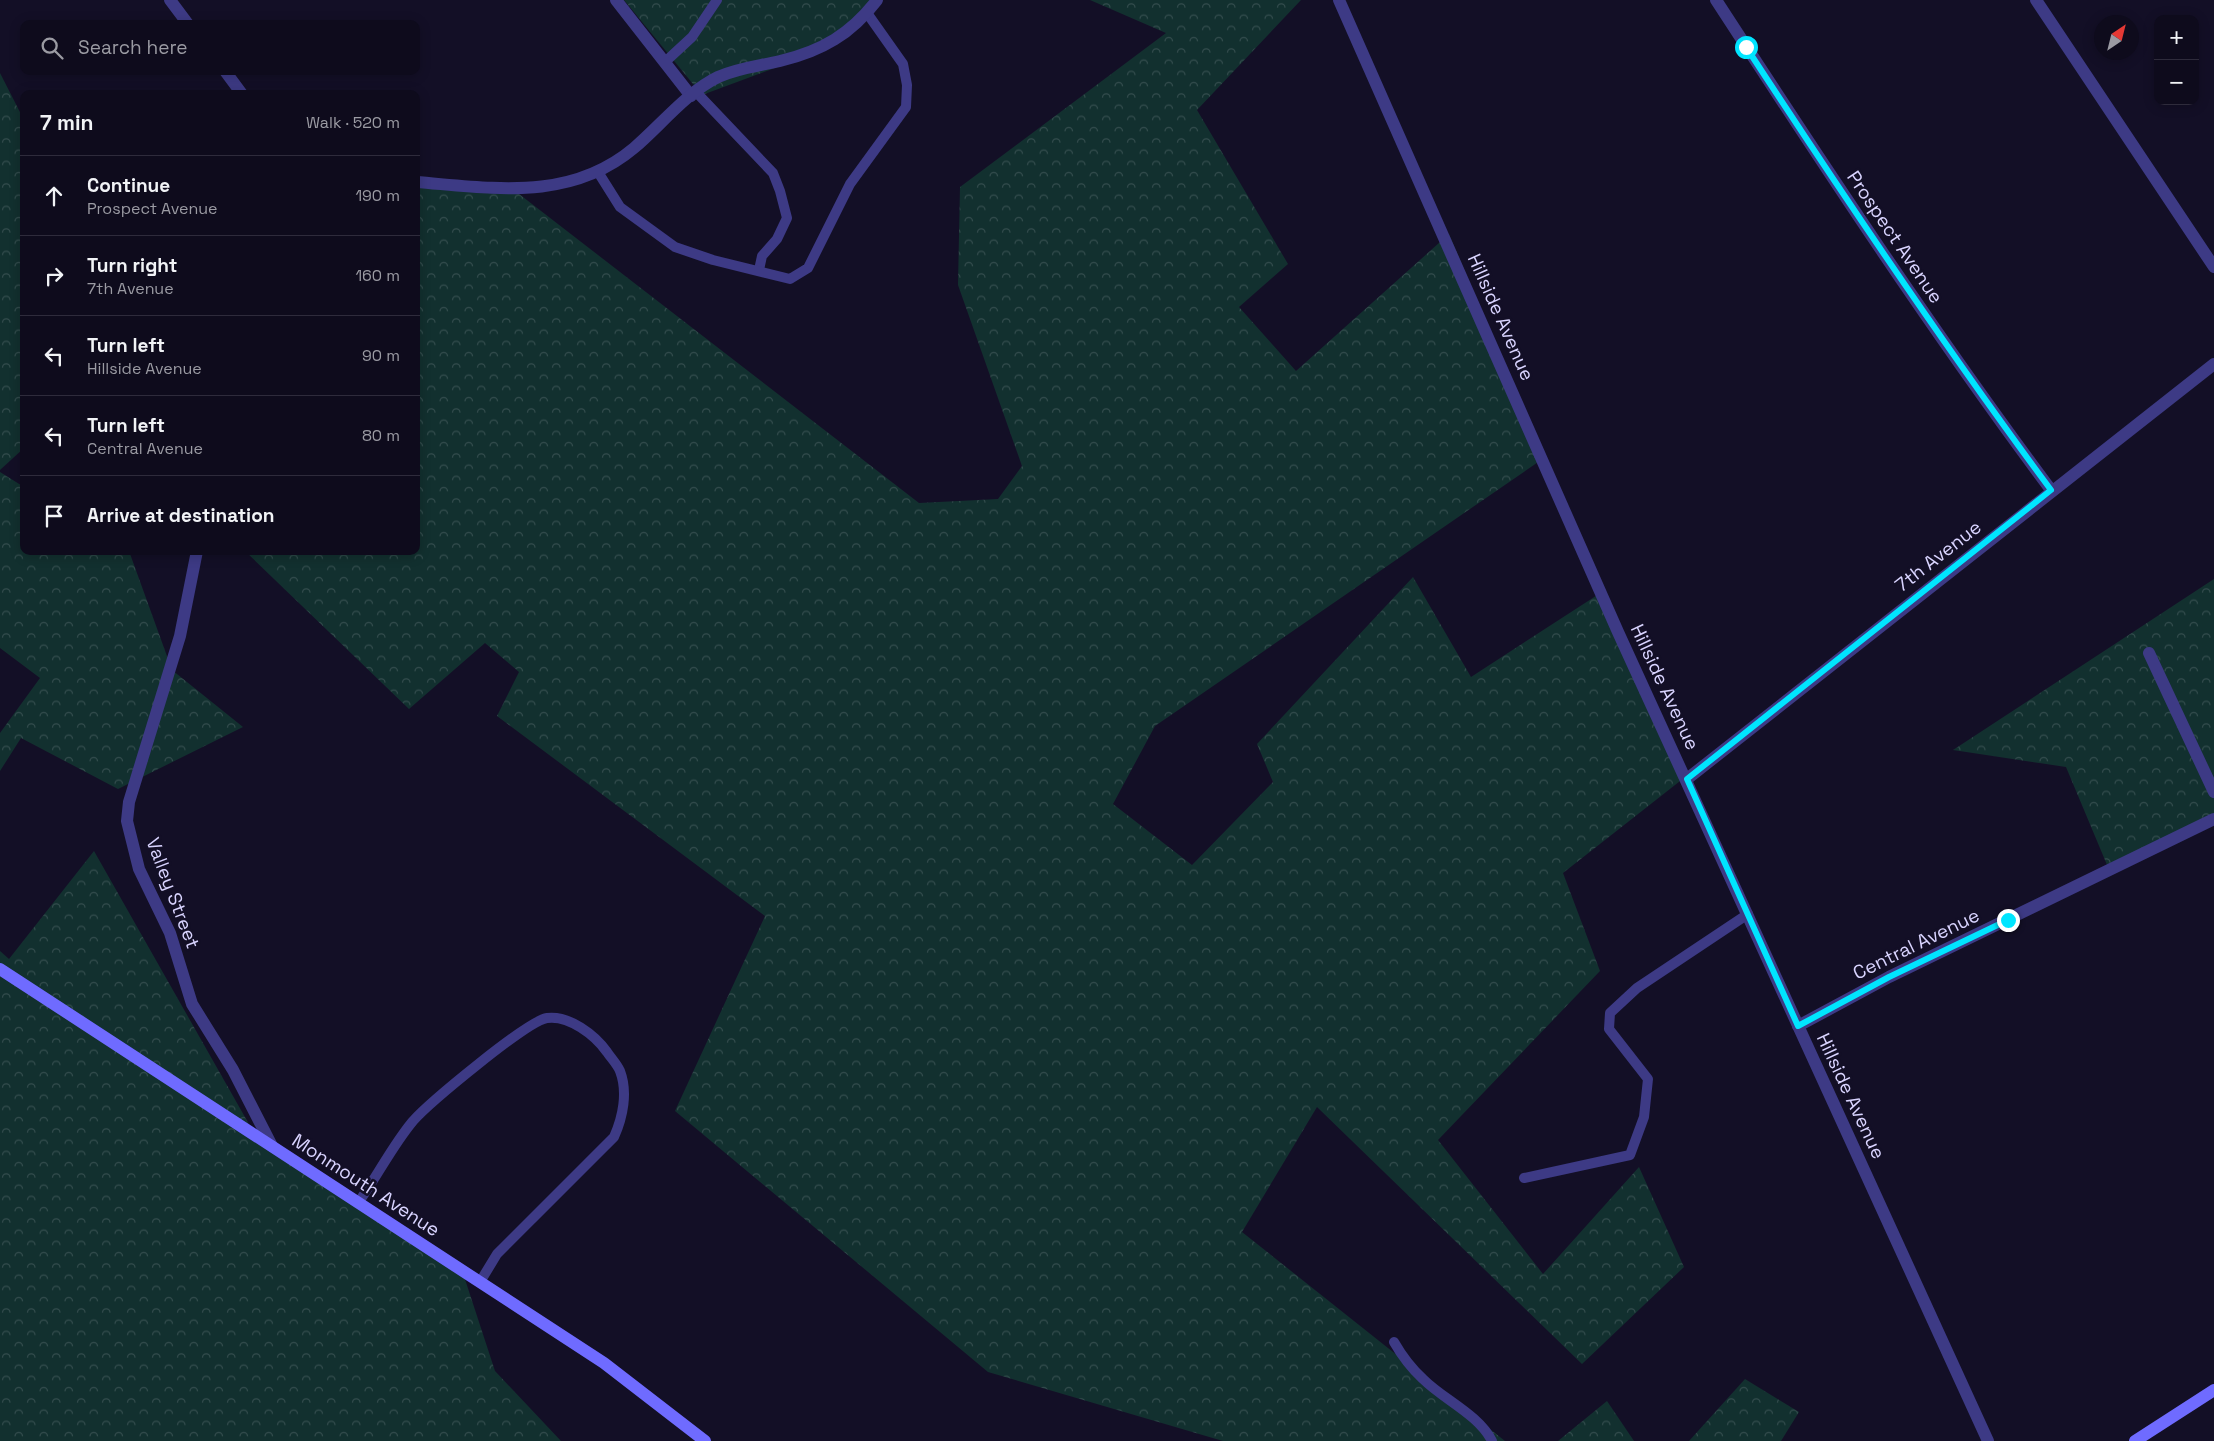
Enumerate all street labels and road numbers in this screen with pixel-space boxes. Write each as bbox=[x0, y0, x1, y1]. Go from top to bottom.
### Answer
street label: Prospect Avenue bbox=[1841, 166, 1949, 308]
street label: Hillside Avenue bbox=[1462, 250, 1540, 384]
street label: 7th Avenue bbox=[1890, 514, 1986, 598]
street label: Hillside Avenue bbox=[1625, 620, 1705, 754]
street label: Valley Street bbox=[140, 834, 206, 952]
street label: Central Avenue bbox=[1849, 903, 1983, 985]
street label: Hillside Avenue bbox=[1811, 1029, 1891, 1163]
street label: Monmouth Avenue bbox=[287, 1128, 445, 1242]

